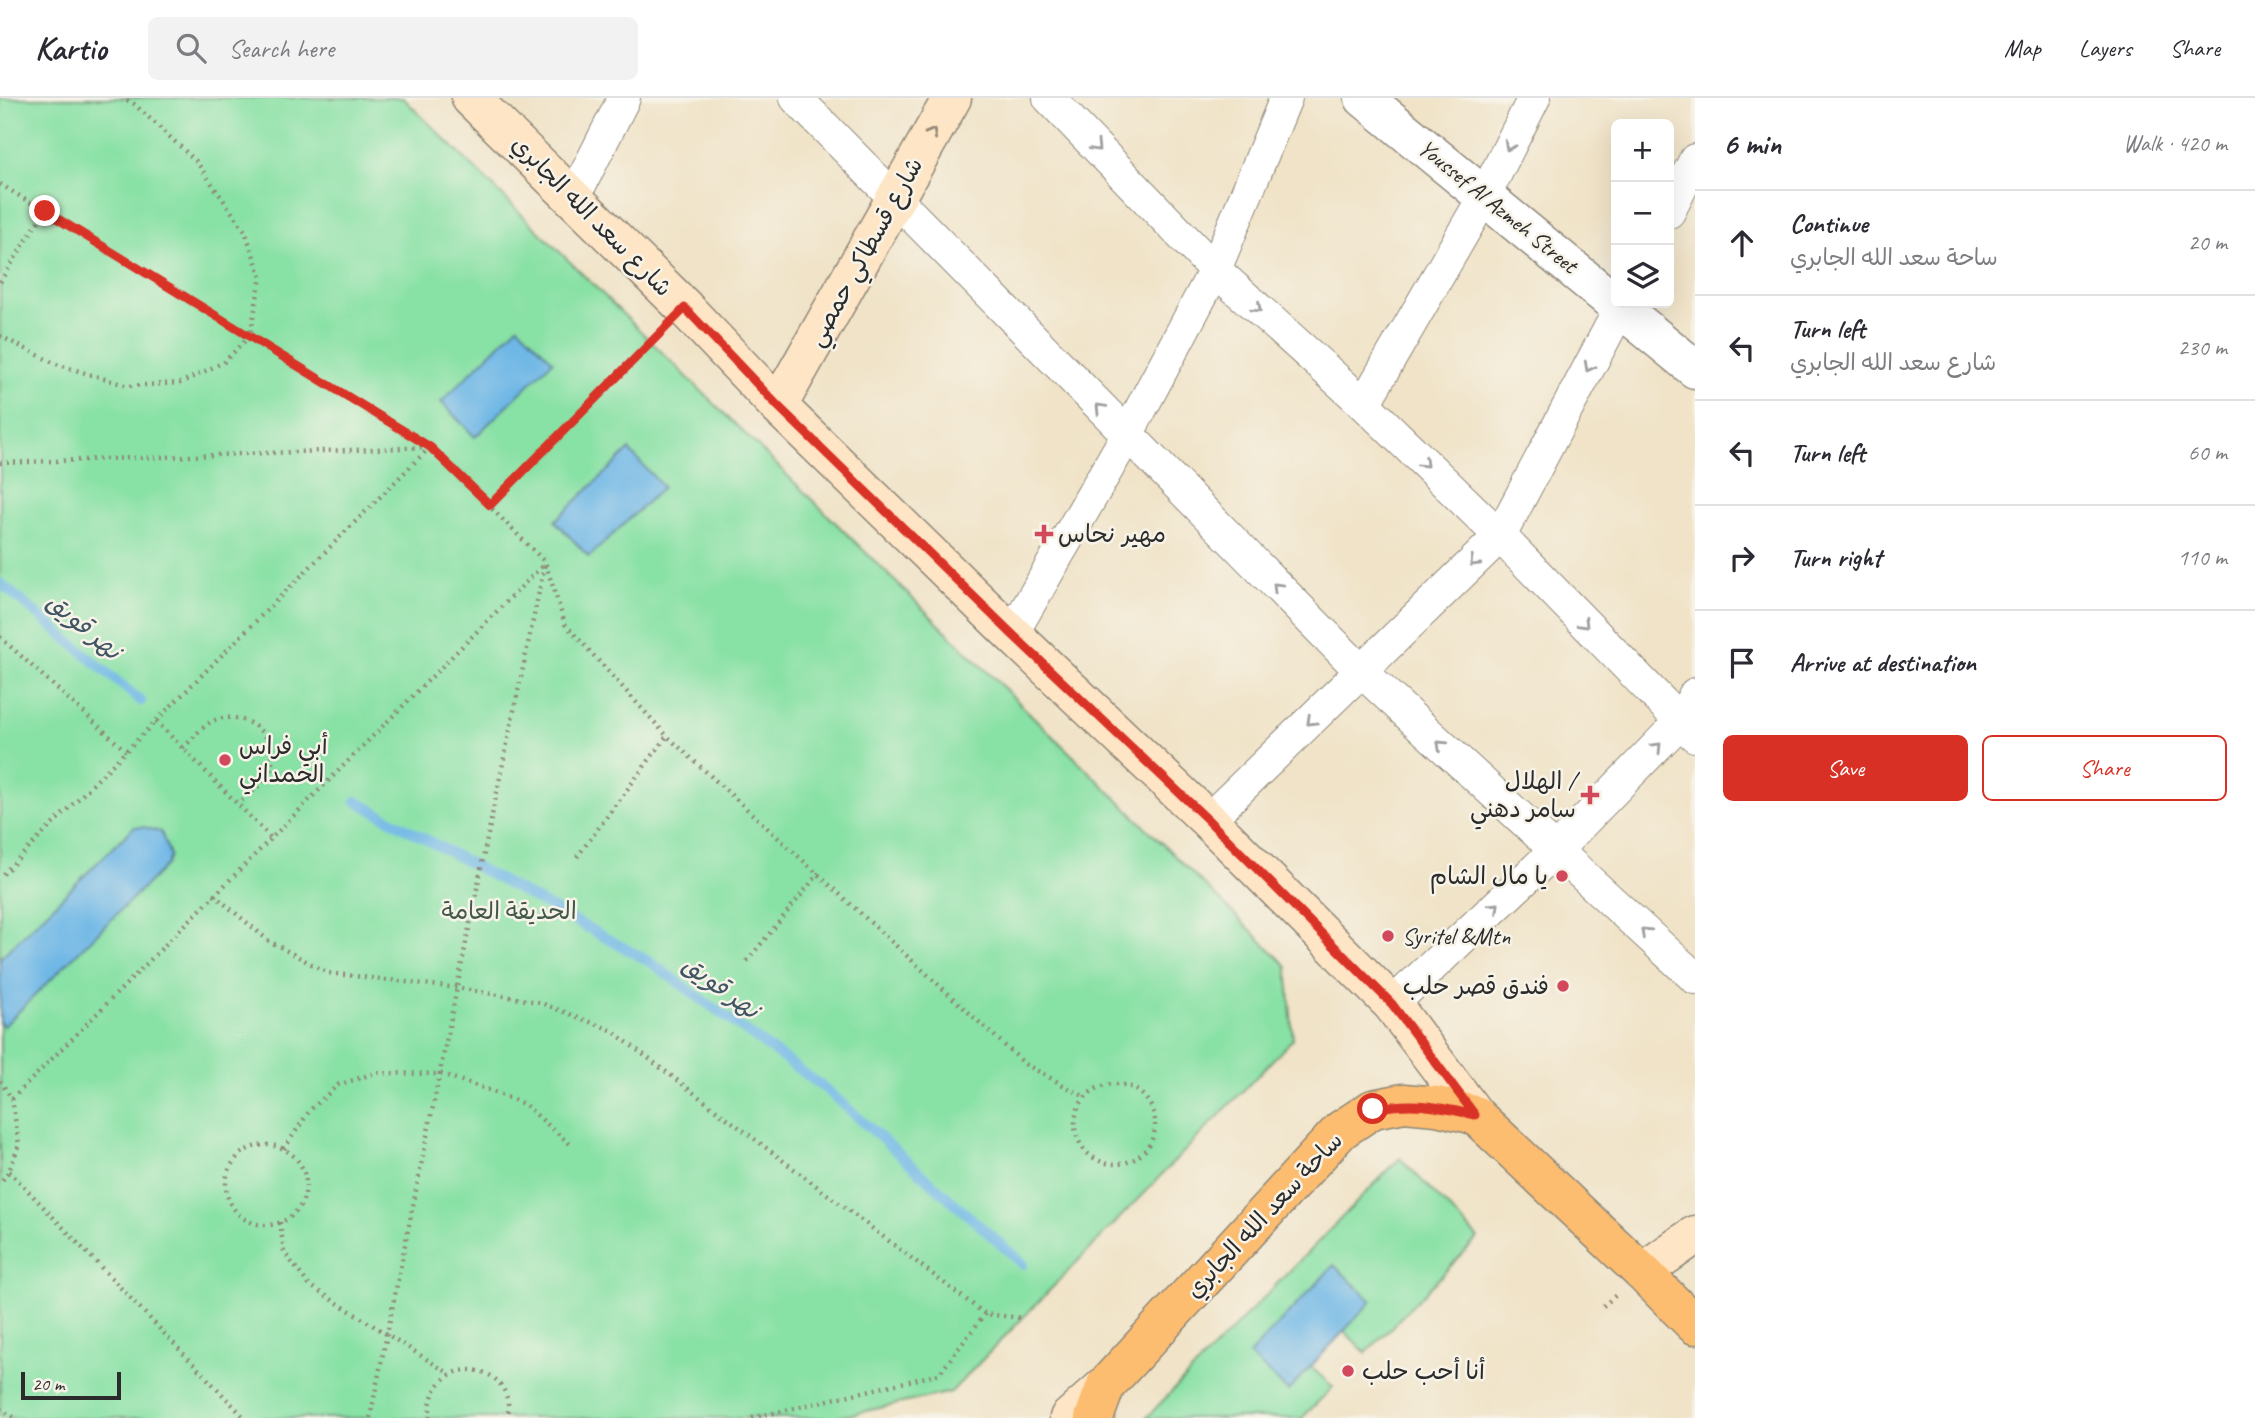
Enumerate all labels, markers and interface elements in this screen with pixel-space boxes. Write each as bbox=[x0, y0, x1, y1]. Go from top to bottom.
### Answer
search box bbox=[148, 17, 638, 80]
text: Kartio bbox=[35, 27, 106, 69]
icon: search bbox=[172, 29, 210, 67]
text: Search here bbox=[228, 32, 334, 65]
text: Map bbox=[2004, 33, 2041, 63]
text: Layers bbox=[2079, 33, 2132, 63]
text: Share bbox=[2170, 33, 2220, 63]
map controls bbox=[1611, 119, 1674, 308]
button: + bbox=[1611, 119, 1674, 182]
text: 6 min bbox=[1723, 125, 1781, 163]
one-way arrow bbox=[924, 128, 937, 140]
street label: شارع سعد الله الجابري bbox=[504, 129, 679, 304]
text: Walk · 420 m bbox=[2123, 129, 2227, 158]
street label: Youssef Al Azmeh Street bbox=[1412, 133, 1585, 281]
one-way arrow bbox=[1088, 139, 1101, 152]
one-way arrow bbox=[1504, 139, 1518, 151]
street label: شارع قسطاكي حمصي bbox=[801, 152, 935, 355]
button: − bbox=[1611, 182, 1674, 245]
route end bbox=[29, 195, 60, 226]
text: Continue bbox=[1790, 207, 1868, 240]
icon: ahead bbox=[1723, 224, 1761, 262]
text: 20 m bbox=[2188, 228, 2227, 257]
text: ساحة سعد الله الجابري bbox=[1790, 243, 1998, 272]
button: layers bbox=[1611, 245, 1674, 308]
one-way arrow bbox=[1249, 300, 1262, 312]
text: Turn left bbox=[1790, 312, 1865, 345]
icon: left bbox=[1723, 329, 1761, 367]
text: 230 m bbox=[2178, 333, 2227, 362]
text: شارع سعد الله الجابري bbox=[1790, 348, 1996, 377]
one-way arrow bbox=[1584, 360, 1597, 372]
one-way arrow bbox=[1096, 404, 1108, 416]
icon: left bbox=[1723, 434, 1761, 472]
text: Turn left bbox=[1790, 436, 1865, 469]
text: 60 m bbox=[2188, 438, 2227, 467]
one-way arrow bbox=[1416, 454, 1429, 467]
place label: مهير نحاس bbox=[1058, 519, 1166, 549]
marker: مهير نحاس bbox=[1036, 526, 1052, 542]
icon: right bbox=[1723, 539, 1761, 577]
text: Turn right bbox=[1790, 541, 1881, 574]
text: 110 m bbox=[2178, 543, 2227, 572]
one-way arrow bbox=[1469, 553, 1482, 566]
one-way arrow bbox=[1273, 582, 1286, 595]
water label: نهر قويق bbox=[40, 585, 131, 669]
one-way arrow bbox=[1576, 616, 1589, 629]
icon: arrive bbox=[1723, 644, 1761, 682]
text: Arrive at destination bbox=[1790, 646, 1976, 679]
one-way arrow bbox=[1306, 712, 1319, 725]
place label: أبي فراس الحمداني bbox=[239, 731, 328, 795]
button: Save bbox=[1723, 735, 1968, 801]
button: Share bbox=[1982, 735, 2227, 801]
one-way arrow bbox=[1436, 740, 1449, 753]
one-way arrow bbox=[1648, 742, 1661, 755]
marker: أبي فراس الحمداني bbox=[217, 752, 233, 768]
place label: الهلال / سامر دهني bbox=[1470, 766, 1581, 830]
marker: الهلال / سامر دهني bbox=[1582, 787, 1598, 803]
place label: يا مال الشام bbox=[1430, 861, 1548, 894]
marker: يا مال الشام bbox=[1554, 868, 1570, 884]
park label: الحديقة العامة bbox=[441, 896, 577, 926]
one-way arrow bbox=[1487, 902, 1500, 915]
place label: Syritel &Mtn bbox=[1402, 921, 1510, 951]
one-way arrow bbox=[1640, 927, 1653, 940]
marker: Syritel &Mtn bbox=[1380, 928, 1396, 944]
water label: نهر قويق bbox=[676, 948, 769, 1028]
place label: فندق قصر حلب bbox=[1403, 971, 1549, 1001]
marker: فندق قصر حلب bbox=[1555, 978, 1571, 994]
route start bbox=[1357, 1093, 1388, 1124]
street label: ساحة سعد الله الجابري bbox=[1179, 1125, 1350, 1306]
place label: أنا أحب حلب bbox=[1362, 1356, 1485, 1386]
marker: أنا أحب حلب bbox=[1340, 1363, 1356, 1379]
scale bar bbox=[21, 1369, 121, 1401]
text: 20 m bbox=[32, 1372, 64, 1396]

